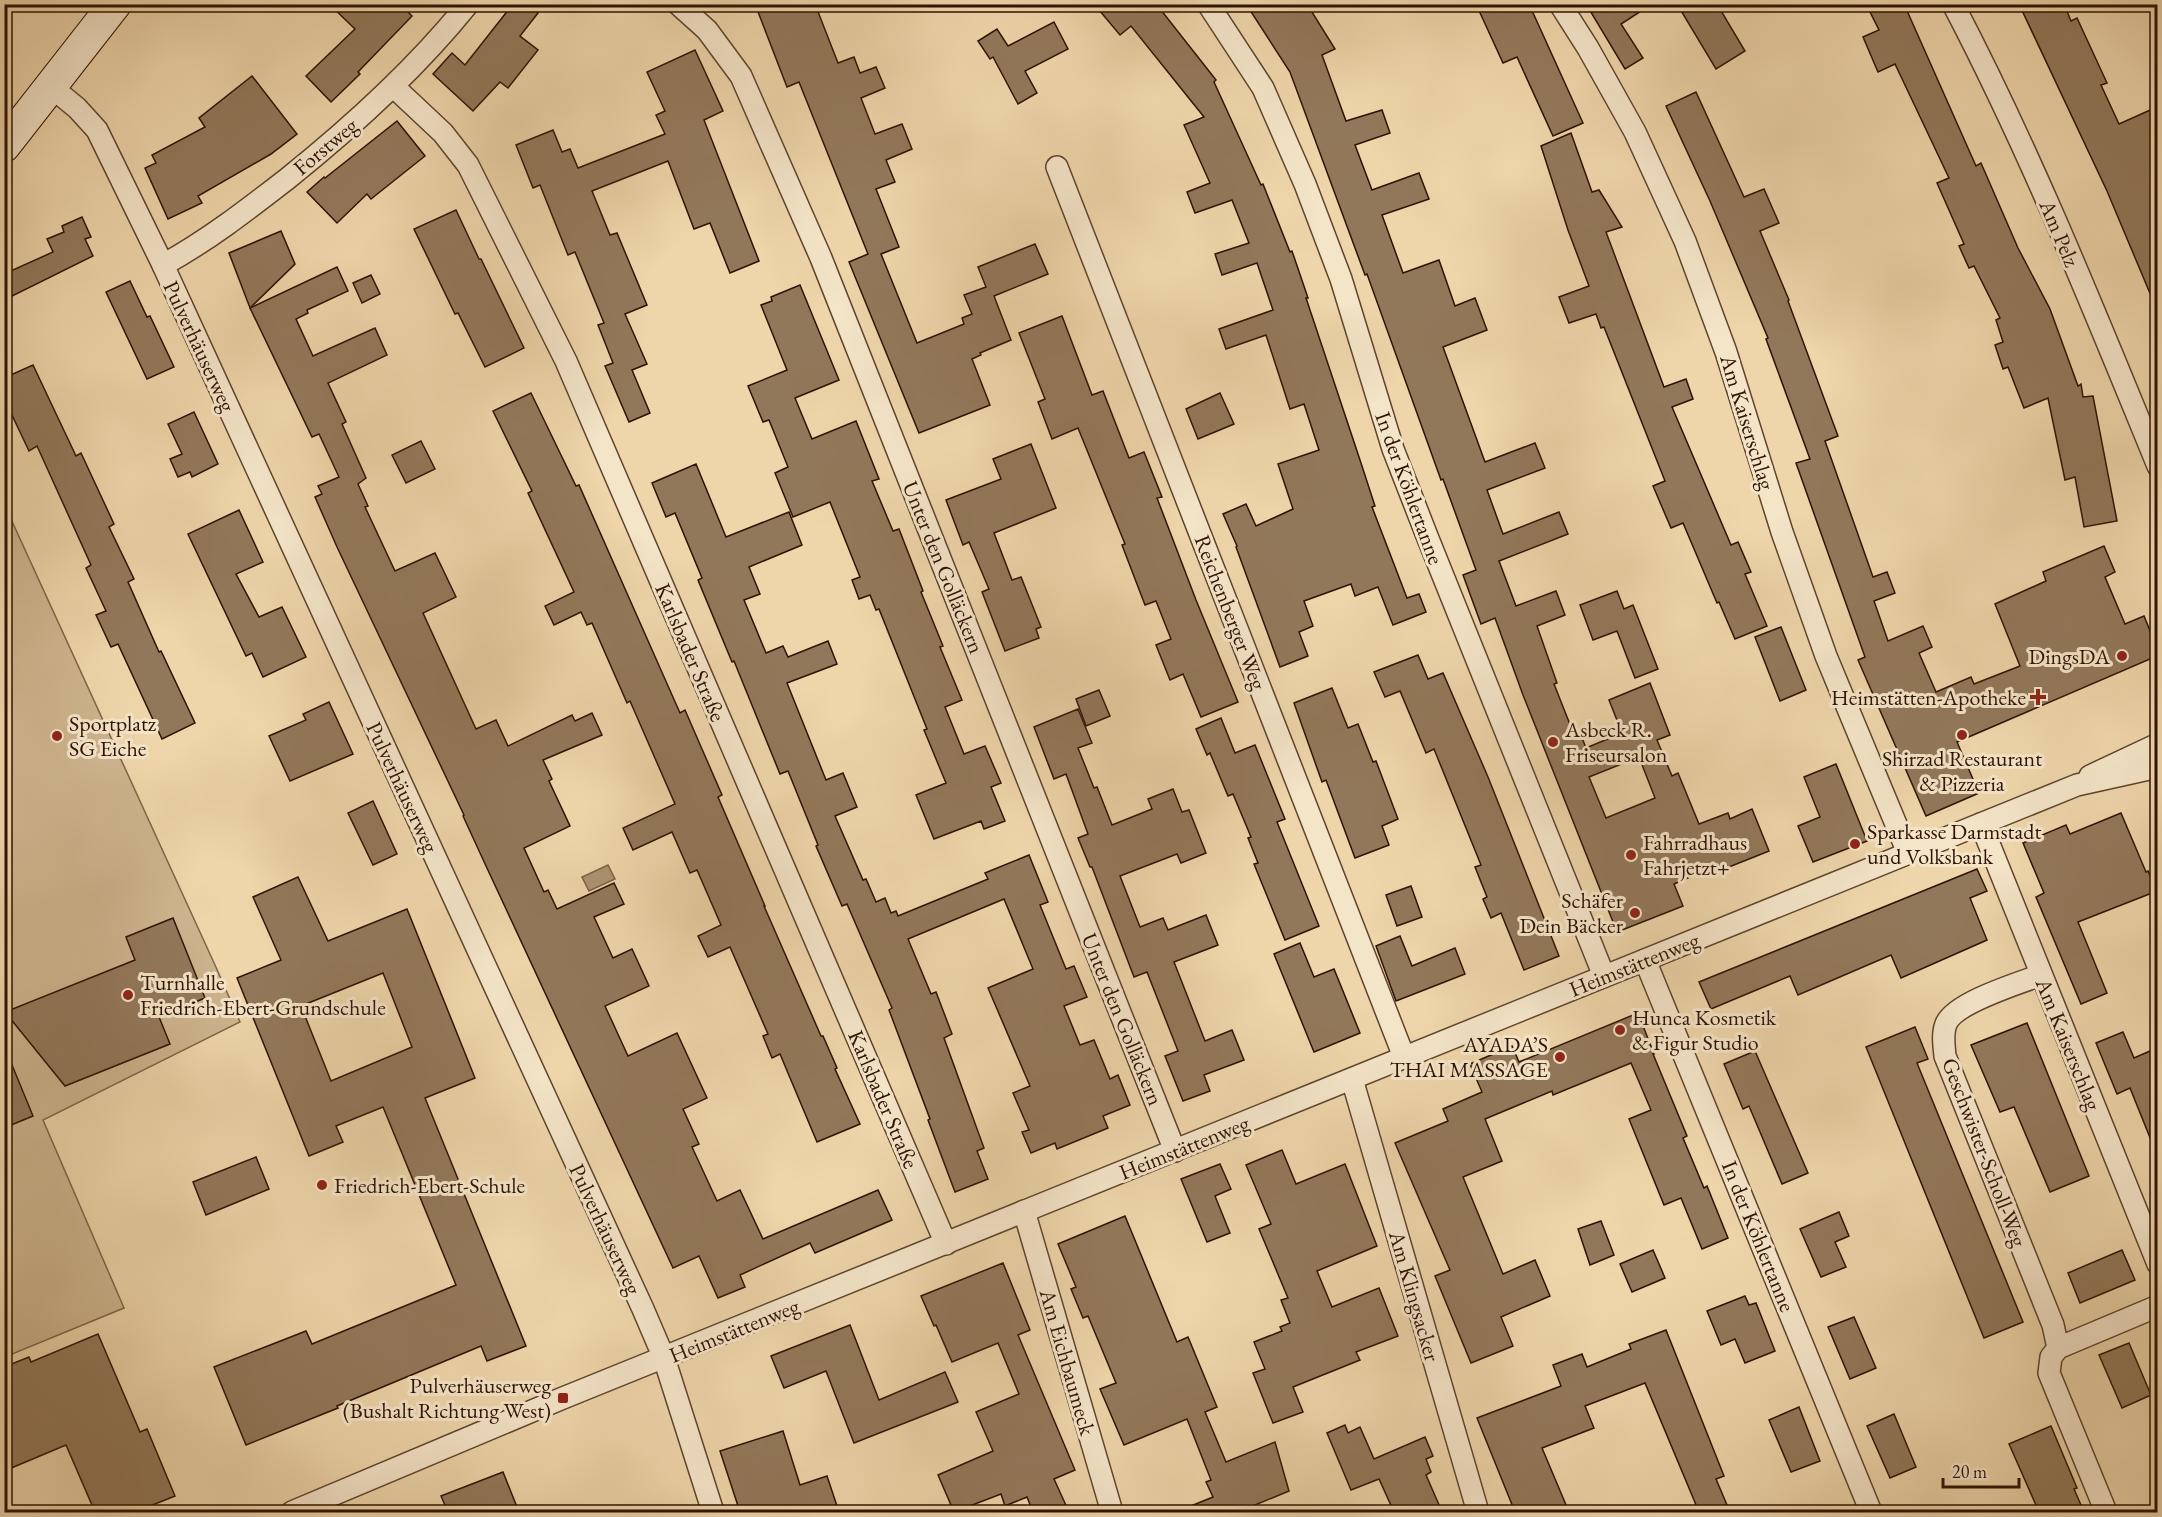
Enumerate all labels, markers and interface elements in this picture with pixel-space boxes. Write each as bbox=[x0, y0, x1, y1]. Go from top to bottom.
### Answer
street label: Forstweg bbox=[287, 111, 364, 182]
street label: Am Pelz bbox=[2032, 194, 2087, 272]
street label: Pulverhäuserweg bbox=[157, 276, 243, 417]
street label: Am Kaiserschlag bbox=[1713, 350, 1782, 494]
street label: In der Köhlertanne bbox=[1368, 408, 1451, 569]
street label: Unter den Golläckern bbox=[896, 477, 992, 658]
street label: Reichenberger Weg bbox=[1188, 531, 1273, 694]
street label: Karlsbader Straße bbox=[648, 579, 733, 726]
place label: DingsDA bbox=[2029, 642, 2111, 671]
marker: DingsDA bbox=[2115, 649, 2129, 663]
place label: Heimstätten-Apotheke bbox=[1831, 683, 2026, 712]
marker: Heimstätten-Apotheke bbox=[2031, 690, 2045, 704]
place label: Sportplatz SG Eiche bbox=[69, 709, 157, 763]
place label: Asbeck R. Friseursalon bbox=[1564, 715, 1668, 769]
street label: Pulverhäuserweg bbox=[360, 717, 446, 858]
marker: Shirzad Restaurant & Pizzeria bbox=[1955, 728, 1969, 742]
marker: Sportplatz SG Eiche bbox=[50, 729, 64, 743]
marker: Asbeck R. Friseursalon bbox=[1546, 735, 1560, 749]
place label: Shirzad Restaurant & Pizzeria bbox=[1882, 744, 2042, 798]
place label: Sparkasse Darmstadt und Volksbank bbox=[1867, 817, 2041, 871]
place label: Fahrradhaus Fahrjetzt+ bbox=[1643, 828, 1747, 882]
marker: Sparkasse Darmstadt und Volksbank bbox=[1848, 837, 1862, 851]
marker: Fahrradhaus Fahrjetzt+ bbox=[1624, 848, 1638, 862]
place label: Schäfer Dein Bäcker bbox=[1520, 886, 1624, 940]
marker: Schäfer Dein Bäcker bbox=[1628, 906, 1642, 920]
street label: Heimstättenweg bbox=[1565, 925, 1704, 1004]
street label: Unter den Golläckern bbox=[1075, 929, 1171, 1110]
place label: Turnhalle Friedrich-Ebert-Grundschule bbox=[140, 968, 386, 1022]
street label: Am Kaiserschlag bbox=[2029, 973, 2108, 1115]
marker: Turnhalle Friedrich-Ebert-Grundschule bbox=[121, 988, 135, 1002]
place label: Hunca Kosmetik & Figur Studio bbox=[1632, 1003, 1777, 1057]
marker: Hunca Kosmetik & Figur Studio bbox=[1613, 1023, 1627, 1037]
street label: Karlsbader Straße bbox=[841, 1026, 926, 1173]
place label: AYADA’S THAI MASSAGE bbox=[1390, 1030, 1548, 1084]
marker: AYADA’S THAI MASSAGE bbox=[1553, 1050, 1567, 1064]
street label: Geschwister-Scholl-Weg bbox=[1935, 1054, 2034, 1251]
street label: Heimstättenweg bbox=[1115, 1108, 1254, 1187]
street label: In der Köhlertanne bbox=[1715, 1156, 1802, 1316]
street label: Pulverhäuserweg bbox=[563, 1159, 649, 1300]
place label: Friedrich-Ebert-Schule bbox=[334, 1171, 526, 1200]
marker: Friedrich-Ebert-Schule bbox=[315, 1178, 329, 1192]
street label: Am Klingsacker bbox=[1382, 1226, 1447, 1365]
street label: Am Eichbaumeck bbox=[1033, 1285, 1102, 1439]
street label: Heimstättenweg bbox=[665, 1291, 804, 1370]
place label: Pulverhäuserweg (Bushalt Richtung West) bbox=[343, 1371, 551, 1425]
marker: Pulverhäuserweg (Bushalt Richtung West) bbox=[556, 1391, 570, 1405]
scale bar bbox=[1943, 1451, 2020, 1489]
text: 20 m bbox=[1952, 1460, 1987, 1483]

